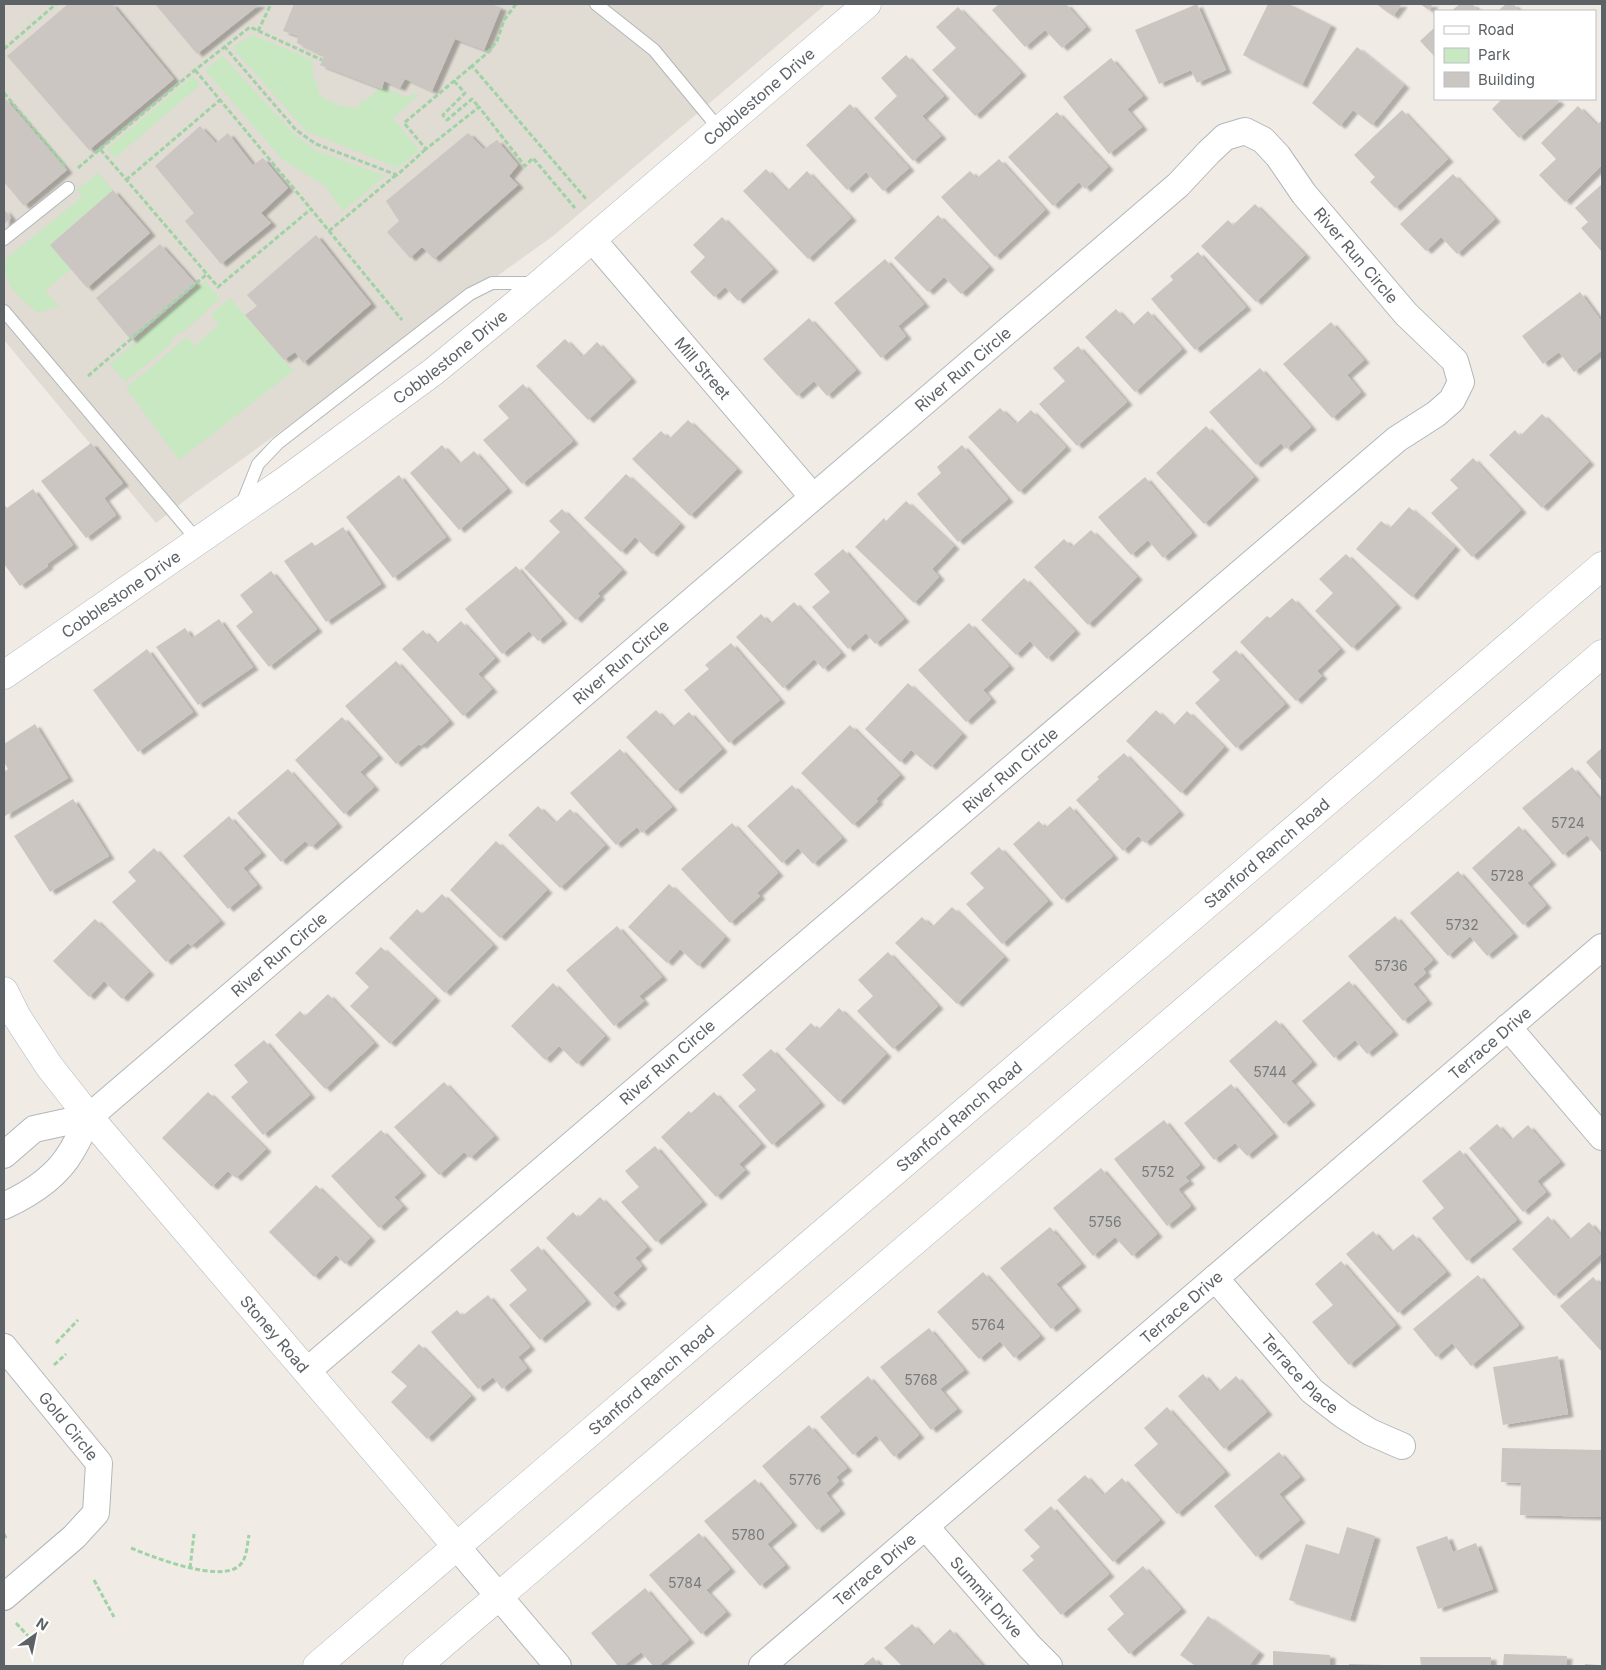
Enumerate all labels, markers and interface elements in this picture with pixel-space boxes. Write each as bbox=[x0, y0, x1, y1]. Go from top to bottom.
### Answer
legend bbox=[1434, 10, 1596, 100]
text: Road bbox=[1478, 20, 1514, 39]
street label: Cobblestone Drive bbox=[699, 43, 819, 150]
text: Park bbox=[1478, 45, 1511, 64]
text: Building bbox=[1478, 70, 1535, 89]
street label: River Run Circle bbox=[1310, 203, 1403, 308]
street label: Cobblestone Drive bbox=[389, 305, 511, 408]
street label: River Run Circle bbox=[911, 323, 1015, 416]
street label: Mill Street bbox=[670, 333, 735, 403]
street label: Cobblestone Drive bbox=[57, 546, 184, 642]
street label: River Run Circle bbox=[569, 615, 673, 708]
street label: River Run Circle bbox=[958, 723, 1062, 817]
street label: Stanford Ranch Road bbox=[1200, 794, 1334, 913]
house number: 5724 bbox=[1551, 814, 1585, 831]
house number: 5728 bbox=[1490, 867, 1524, 884]
street label: River Run Circle bbox=[227, 908, 331, 1001]
house number: 5732 bbox=[1445, 916, 1479, 933]
house number: 5736 bbox=[1374, 957, 1408, 974]
street label: Terrace Drive bbox=[1444, 1002, 1535, 1084]
street label: River Run Circle bbox=[615, 1015, 719, 1109]
street label: Stanford Ranch Road bbox=[892, 1057, 1026, 1176]
house number: 5744 bbox=[1253, 1063, 1287, 1080]
house number: 5752 bbox=[1141, 1163, 1175, 1180]
house number: 5756 bbox=[1088, 1213, 1122, 1230]
street label: Terrace Drive bbox=[1136, 1266, 1227, 1348]
street label: Stoney Road bbox=[236, 1291, 313, 1377]
house number: 5764 bbox=[971, 1316, 1005, 1333]
street label: Stanford Ranch Road bbox=[584, 1320, 718, 1439]
street label: Terrace Place bbox=[1257, 1329, 1343, 1418]
house number: 5768 bbox=[904, 1371, 938, 1388]
street label: Gold Circle bbox=[34, 1387, 103, 1465]
house number: 5776 bbox=[788, 1471, 822, 1488]
house number: 5780 bbox=[731, 1526, 765, 1543]
street label: Terrace Drive bbox=[829, 1529, 920, 1611]
street label: Summit Drive bbox=[946, 1552, 1027, 1642]
house number: 5784 bbox=[668, 1574, 702, 1591]
north arrow bbox=[10, 1610, 60, 1660]
text: N bbox=[33, 1614, 51, 1634]

